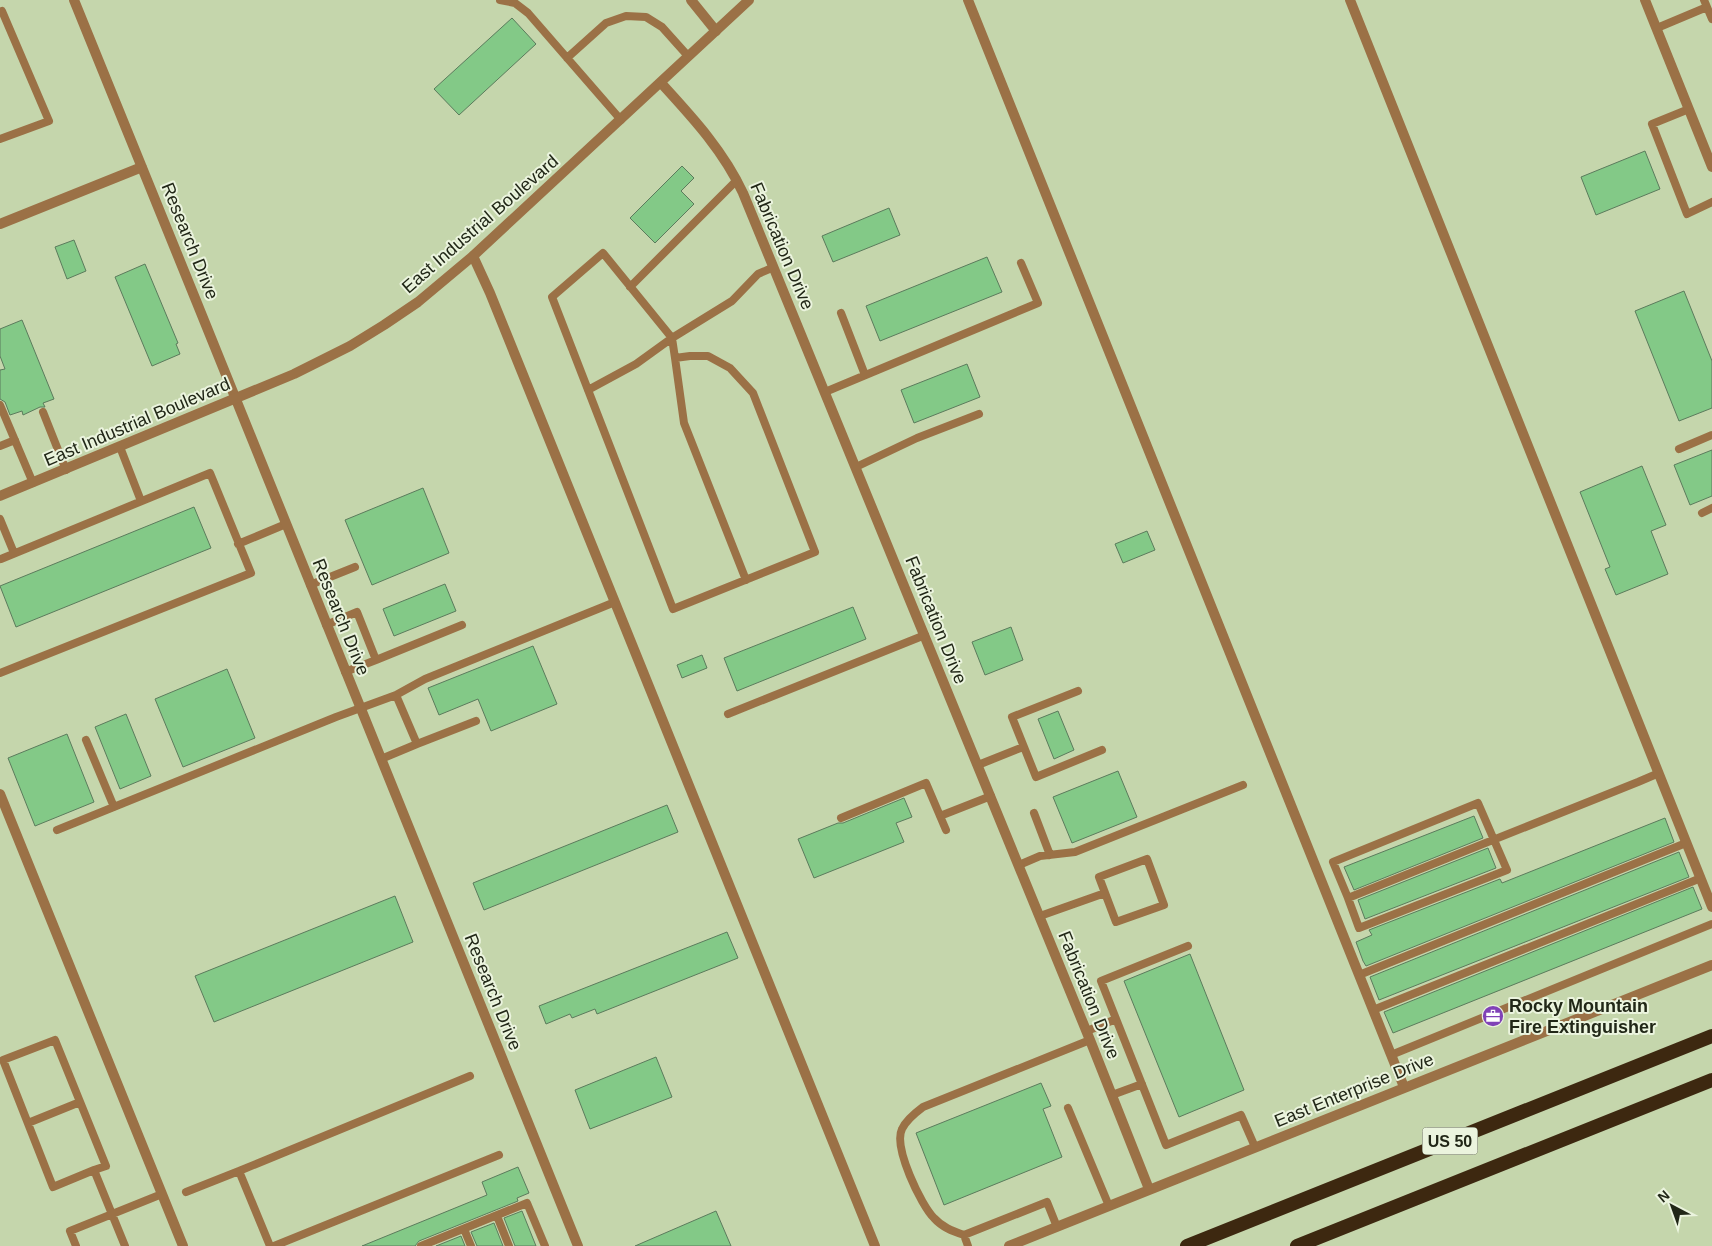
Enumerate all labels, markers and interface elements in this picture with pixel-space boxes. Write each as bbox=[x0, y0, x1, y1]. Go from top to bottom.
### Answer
street label: East Industrial Boulevard bbox=[398, 151, 562, 297]
street label: Fabrication Drive bbox=[746, 179, 818, 313]
street label: Research Drive bbox=[157, 180, 223, 302]
street label: East Industrial Boulevard bbox=[41, 374, 233, 470]
street label: Fabrication Drive bbox=[901, 553, 971, 687]
street label: Research Drive bbox=[308, 556, 374, 678]
street label: Fabrication Drive bbox=[1054, 928, 1124, 1062]
street label: Research Drive bbox=[460, 931, 526, 1053]
place label: Rocky Mountain Fire Extinguisher bbox=[1509, 996, 1656, 1037]
office icon: Rocky Mountain Fire Extinguisher bbox=[1481, 1004, 1505, 1028]
street label: East Enterprise Drive bbox=[1271, 1049, 1437, 1131]
road number: US 50 bbox=[1422, 1128, 1478, 1154]
north arrow bbox=[1647, 1181, 1697, 1231]
text: N bbox=[1654, 1187, 1673, 1206]

